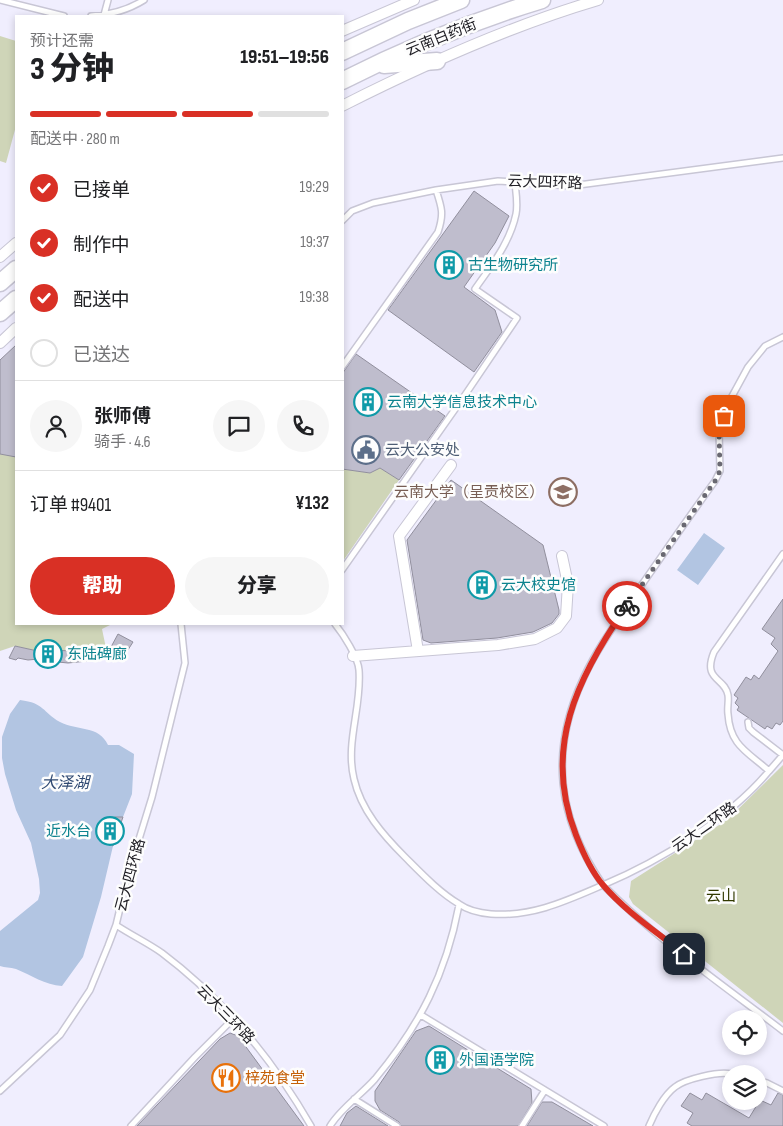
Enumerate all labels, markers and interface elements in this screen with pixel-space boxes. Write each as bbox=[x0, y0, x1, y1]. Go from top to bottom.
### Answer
street label: 云南白药街 bbox=[403, 15, 480, 60]
text: 预计还需 bbox=[30, 32, 94, 51]
text: 19:51–19:56 bbox=[240, 46, 329, 69]
text: 3 分钟 bbox=[30, 50, 114, 89]
text: 配送中 · 280 m bbox=[30, 130, 120, 149]
street label: 云大四环路 bbox=[507, 172, 583, 193]
icon: check bbox=[30, 174, 58, 202]
text: 19:29 bbox=[300, 178, 329, 197]
text: 已接单 bbox=[73, 179, 130, 202]
icon: check bbox=[30, 229, 58, 257]
text: 19:37 bbox=[300, 233, 329, 252]
text: 制作中 bbox=[73, 234, 130, 257]
building icon: 古生物研究所 bbox=[434, 250, 464, 280]
place label: 古生物研究所 bbox=[468, 256, 558, 275]
icon: check bbox=[30, 284, 58, 312]
text: 19:38 bbox=[300, 288, 329, 307]
text: 配送中 bbox=[73, 289, 130, 312]
text: 已送达 bbox=[73, 344, 130, 367]
building icon: 云南大学信息技术中心 bbox=[353, 387, 383, 417]
place label: 云南大学信息技术中心 bbox=[387, 393, 537, 412]
pin bbox=[703, 395, 745, 437]
button: person bbox=[30, 400, 82, 452]
button: chat bbox=[213, 400, 265, 452]
button: phone bbox=[277, 400, 329, 452]
icon: bag bbox=[710, 402, 738, 430]
text: 张师傅 bbox=[94, 405, 151, 428]
text: 骑手 · 4.6 bbox=[94, 433, 151, 452]
public building icon: 云大公安处 bbox=[351, 435, 381, 465]
place label: 云大公安处 bbox=[385, 441, 460, 460]
school or university icon: 云南大学（呈贡校区） bbox=[548, 477, 578, 507]
place label: 云南大学（呈贡校区） bbox=[394, 483, 544, 502]
text: ¥132 bbox=[295, 492, 329, 515]
text: 订单 #9401 bbox=[30, 494, 111, 517]
button: 帮助 bbox=[30, 557, 175, 615]
button: 分享 bbox=[185, 557, 329, 615]
building icon: 云大校史馆 bbox=[467, 570, 497, 600]
place label: 云大校史馆 bbox=[501, 576, 576, 595]
courier bbox=[602, 581, 652, 631]
icon: bike bbox=[613, 592, 641, 620]
building icon: 东陆碑廊 bbox=[33, 639, 63, 669]
place label: 东陆碑廊 bbox=[67, 645, 127, 664]
water label: 大泽湖 bbox=[41, 774, 92, 793]
street label: 云大二环路 bbox=[668, 798, 740, 857]
building icon: 近水台 bbox=[95, 816, 125, 846]
place label: 近水台 bbox=[46, 822, 91, 841]
street label: 云大四环路 bbox=[112, 836, 149, 914]
park label: 云山 bbox=[706, 887, 736, 906]
pin bbox=[663, 933, 705, 975]
icon: home bbox=[670, 940, 698, 968]
street label: 云大三环路 bbox=[193, 981, 259, 1048]
map controls bbox=[722, 1010, 767, 1110]
button: locate bbox=[722, 1010, 767, 1055]
building icon: 外国语学院 bbox=[425, 1045, 455, 1075]
place label: 外国语学院 bbox=[459, 1051, 534, 1070]
restaurant icon: 梓苑食堂 bbox=[211, 1063, 241, 1093]
button: layers bbox=[722, 1065, 767, 1110]
place label: 梓苑食堂 bbox=[245, 1069, 305, 1088]

